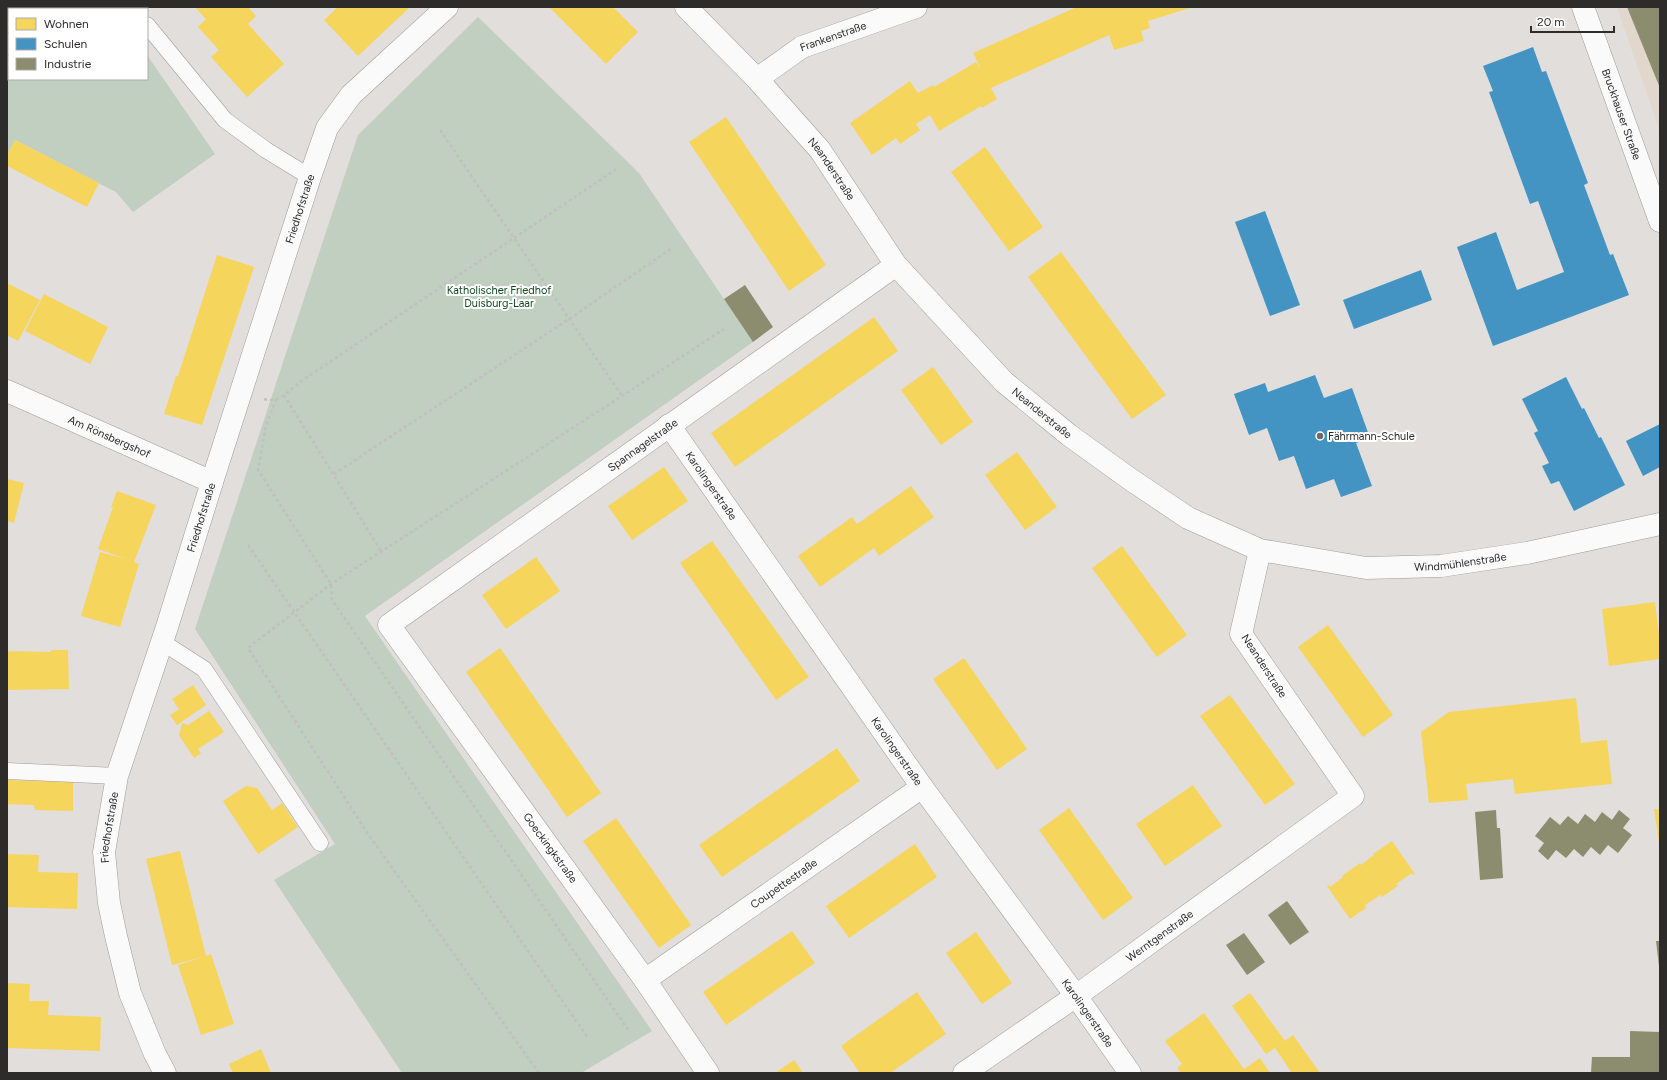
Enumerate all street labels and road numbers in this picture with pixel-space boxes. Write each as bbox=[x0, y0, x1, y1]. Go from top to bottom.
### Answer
street label: Frankenstraße bbox=[798, 18, 868, 54]
street label: Bruckhauser Straße bbox=[1599, 67, 1644, 162]
street label: Neanderstraße bbox=[805, 135, 858, 203]
street label: Friedhofstraße bbox=[283, 173, 317, 245]
street label: Neanderstraße bbox=[1009, 385, 1074, 441]
street label: Am Rönsbergshof bbox=[66, 413, 153, 461]
street label: Spannagelstraße bbox=[605, 416, 680, 474]
street label: Karolingerstraße bbox=[683, 449, 740, 522]
street label: Friedhofstraße bbox=[184, 481, 218, 554]
street label: Windmühlenstraße bbox=[1414, 550, 1507, 573]
street label: Neanderstraße bbox=[1239, 632, 1289, 700]
street label: Karolingerstraße bbox=[869, 714, 925, 788]
street label: Friedhofstraße bbox=[97, 791, 121, 864]
street label: Goeckingkstraße bbox=[520, 810, 580, 886]
street label: Coupettestraße bbox=[748, 856, 819, 911]
street label: Werntgenstraße bbox=[1123, 907, 1196, 964]
street label: Karolingerstraße bbox=[1059, 976, 1116, 1050]

